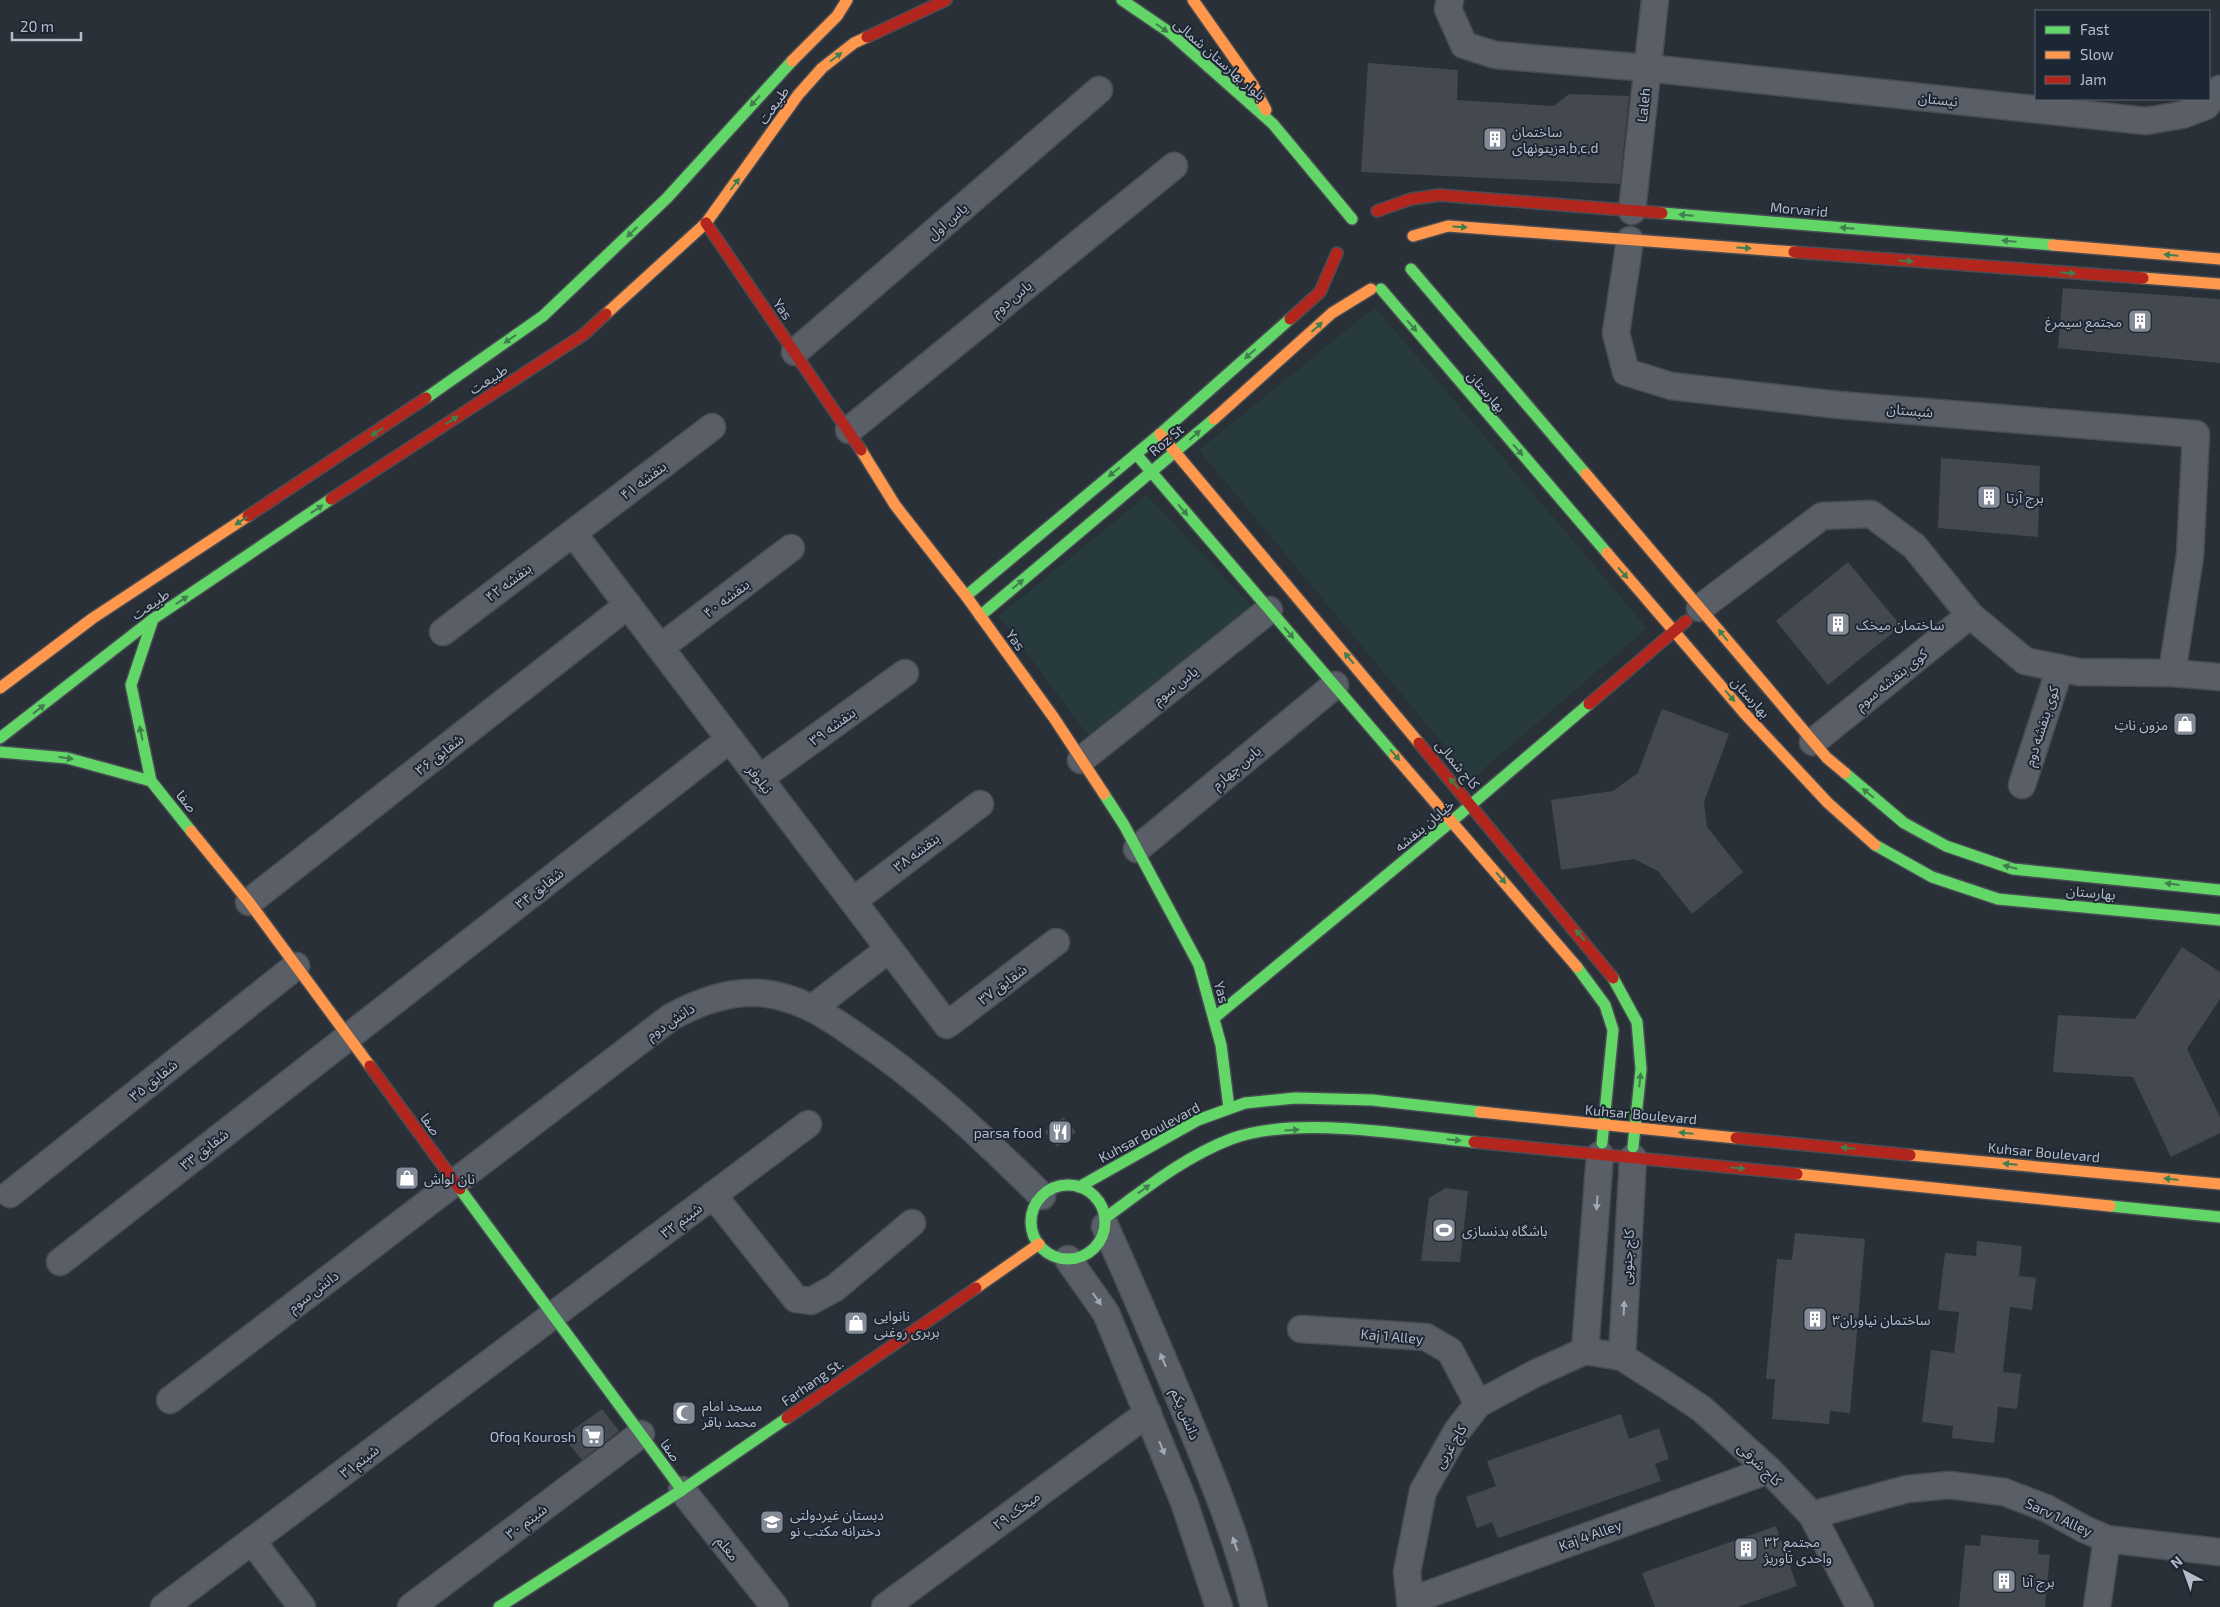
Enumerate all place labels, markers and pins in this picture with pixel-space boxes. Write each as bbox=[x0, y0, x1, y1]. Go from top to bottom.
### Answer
place label: ساختمان زیتونهایa,b,c,d bbox=[1512, 123, 1598, 157]
building icon: ساختمان زیتونهایa,b,c,d bbox=[1482, 126, 1508, 152]
building icon: مجتمع سیمرغ bbox=[2127, 308, 2153, 334]
place label: مجتمع سیمرغ bbox=[2045, 313, 2122, 333]
building icon: برج آرتا bbox=[1976, 484, 2002, 510]
place label: برج آرتا bbox=[2006, 489, 2044, 509]
building icon: ساختمان میخک bbox=[1825, 611, 1851, 637]
place label: ساختمان میخک bbox=[1856, 616, 1945, 634]
shop icon: مزون ناتِ bbox=[2172, 711, 2198, 737]
place label: مزون ناتِ bbox=[2114, 716, 2168, 734]
restaurant icon: parsa food bbox=[1047, 1119, 1073, 1145]
place label: parsa food bbox=[974, 1124, 1042, 1141]
shop icon: نان لواش bbox=[394, 1165, 420, 1191]
place label: نان لواش bbox=[424, 1170, 475, 1188]
sports icon: باشگاه بدنسازی bbox=[1431, 1217, 1457, 1243]
place label: باشگاه بدنسازی bbox=[1462, 1222, 1548, 1240]
building icon: ساختمان نیاوران۳ bbox=[1802, 1306, 1828, 1332]
place label: نانوایی بربری روغنی bbox=[874, 1307, 940, 1341]
shop icon: نانوایی بربری روغنی bbox=[843, 1310, 869, 1336]
place label: ساختمان نیاوران۳ bbox=[1832, 1311, 1930, 1329]
place label: مسجد امام محمد باقر bbox=[701, 1397, 762, 1431]
mosque icon: مسجد امام محمد باقر bbox=[671, 1400, 697, 1426]
supermarket icon: Ofoq Kourosh bbox=[580, 1423, 606, 1449]
place label: Ofoq Kourosh bbox=[490, 1428, 576, 1445]
place label: دبستان غیردولتی دخترانه مکتب نو bbox=[790, 1506, 884, 1540]
school or university icon: دبستان غیردولتی دخترانه مکتب نو bbox=[759, 1509, 785, 1535]
place label: مجتمع ۳۲ واحدی تاوریژ bbox=[1763, 1533, 1832, 1567]
building icon: مجتمع ۳۲ واحدی تاوریژ bbox=[1733, 1536, 1759, 1562]
building icon: برج آنا bbox=[1991, 1568, 2017, 1594]
place label: برج آنا bbox=[2022, 1573, 2055, 1593]

